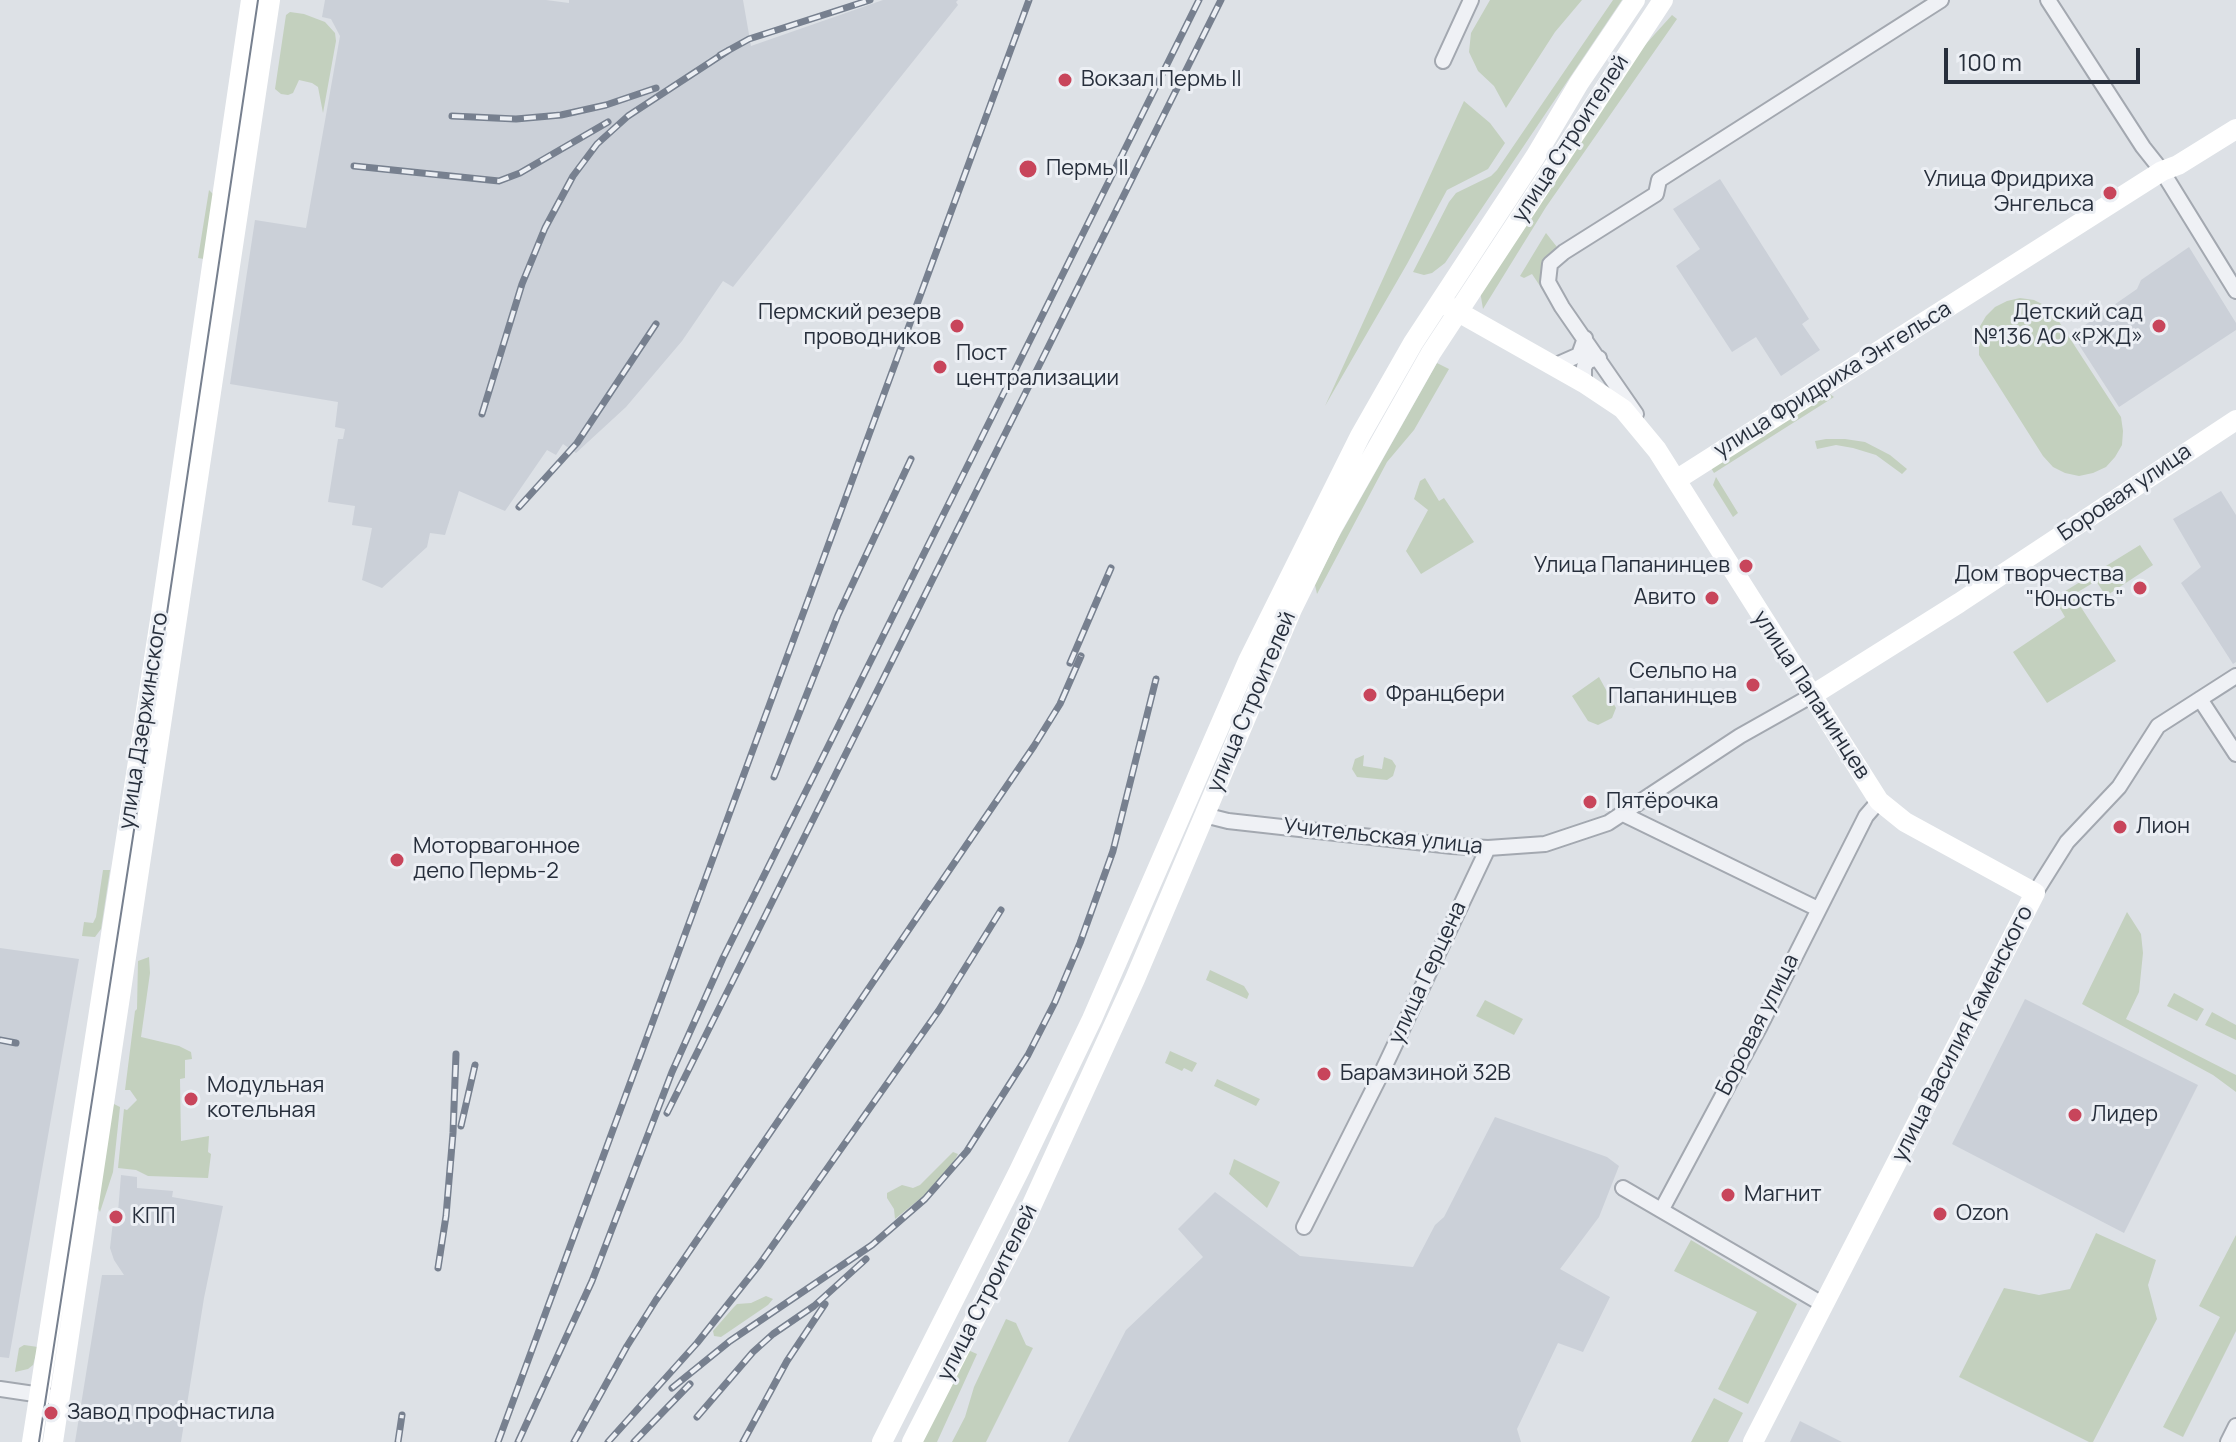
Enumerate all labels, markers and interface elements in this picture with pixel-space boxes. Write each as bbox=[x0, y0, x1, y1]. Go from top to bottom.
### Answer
scale bar bbox=[1948, 32, 2144, 82]
text: 100 m bbox=[1958, 45, 2022, 78]
street label: улица Строителей bbox=[1507, 50, 1635, 228]
place label: Вокзал Пермь II bbox=[1081, 67, 1242, 93]
marker: Вокзал Пермь II bbox=[1056, 71, 1074, 89]
place label: Пермь II bbox=[1046, 156, 1129, 182]
marker: Пермь II bbox=[1017, 158, 1039, 180]
place label: Улица Фридриха Энгельса bbox=[1923, 167, 2094, 218]
marker: Улица Фридриха Энгельса bbox=[2101, 184, 2119, 202]
street label: улица Фридриха Энгельса bbox=[1710, 296, 1956, 464]
place label: Пермский резерв проводников bbox=[758, 300, 941, 352]
place label: Детский сад №136 АО «РЖД» bbox=[1973, 300, 2143, 352]
marker: Пермский резерв проводников bbox=[948, 317, 966, 335]
marker: Детский сад №136 АО «РЖД» bbox=[2150, 317, 2168, 335]
place label: Пост централизации bbox=[956, 341, 1119, 392]
marker: Пост централизации bbox=[931, 358, 949, 376]
street label: Боровая улица bbox=[2053, 439, 2197, 547]
place label: Улица Папанинцев bbox=[1534, 553, 1730, 579]
marker: Улица Папанинцев bbox=[1737, 557, 1755, 575]
place label: Дом творчества "Юность" bbox=[1954, 562, 2124, 614]
marker: Дом творчества "Юность" bbox=[2131, 579, 2149, 597]
place label: Авито bbox=[1634, 585, 1696, 611]
marker: Авито bbox=[1703, 589, 1721, 607]
street label: улица Папанинцев bbox=[1747, 606, 1875, 784]
street label: улица Строителей bbox=[1202, 608, 1302, 796]
street label: улица Дзержинского bbox=[114, 611, 174, 831]
place label: Сельпо на Папанинцев bbox=[1608, 659, 1737, 710]
marker: Сельпо на Папанинцев bbox=[1744, 676, 1762, 694]
place label: Францбери bbox=[1386, 682, 1505, 708]
marker: Францбери bbox=[1361, 686, 1379, 704]
place label: Пятёрочка bbox=[1606, 789, 1719, 815]
marker: Пятёрочка bbox=[1581, 793, 1599, 811]
street label: Учительская улица bbox=[1282, 813, 1484, 861]
place label: Лион bbox=[2136, 814, 2190, 840]
marker: Лион bbox=[2111, 818, 2129, 836]
place label: Моторвагонное депо Пермь-2 bbox=[413, 834, 580, 886]
marker: Моторвагонное депо Пермь-2 bbox=[388, 851, 406, 869]
street label: улица Герцена bbox=[1383, 898, 1473, 1048]
street label: улица Василия Каменского bbox=[1887, 902, 2039, 1166]
street label: Боровая улица bbox=[1711, 950, 1805, 1100]
place label: Барамзиной 32В bbox=[1340, 1061, 1511, 1087]
marker: Барамзиной 32В bbox=[1315, 1065, 1333, 1083]
place label: Модульная котельная bbox=[207, 1073, 324, 1124]
marker: Модульная котельная bbox=[182, 1090, 200, 1108]
place label: Лидер bbox=[2091, 1102, 2158, 1128]
marker: Лидер bbox=[2066, 1106, 2084, 1124]
place label: Магнит bbox=[1744, 1182, 1822, 1208]
marker: Магнит bbox=[1719, 1186, 1737, 1204]
street label: улица Строителей bbox=[932, 1201, 1044, 1385]
place label: Ozon bbox=[1956, 1201, 2009, 1227]
place label: КПП bbox=[132, 1204, 175, 1230]
marker: Ozon bbox=[1931, 1205, 1949, 1223]
marker: КПП bbox=[107, 1208, 125, 1226]
place label: Завод профнастила bbox=[67, 1400, 275, 1426]
marker: Завод профнастила bbox=[42, 1404, 60, 1422]

